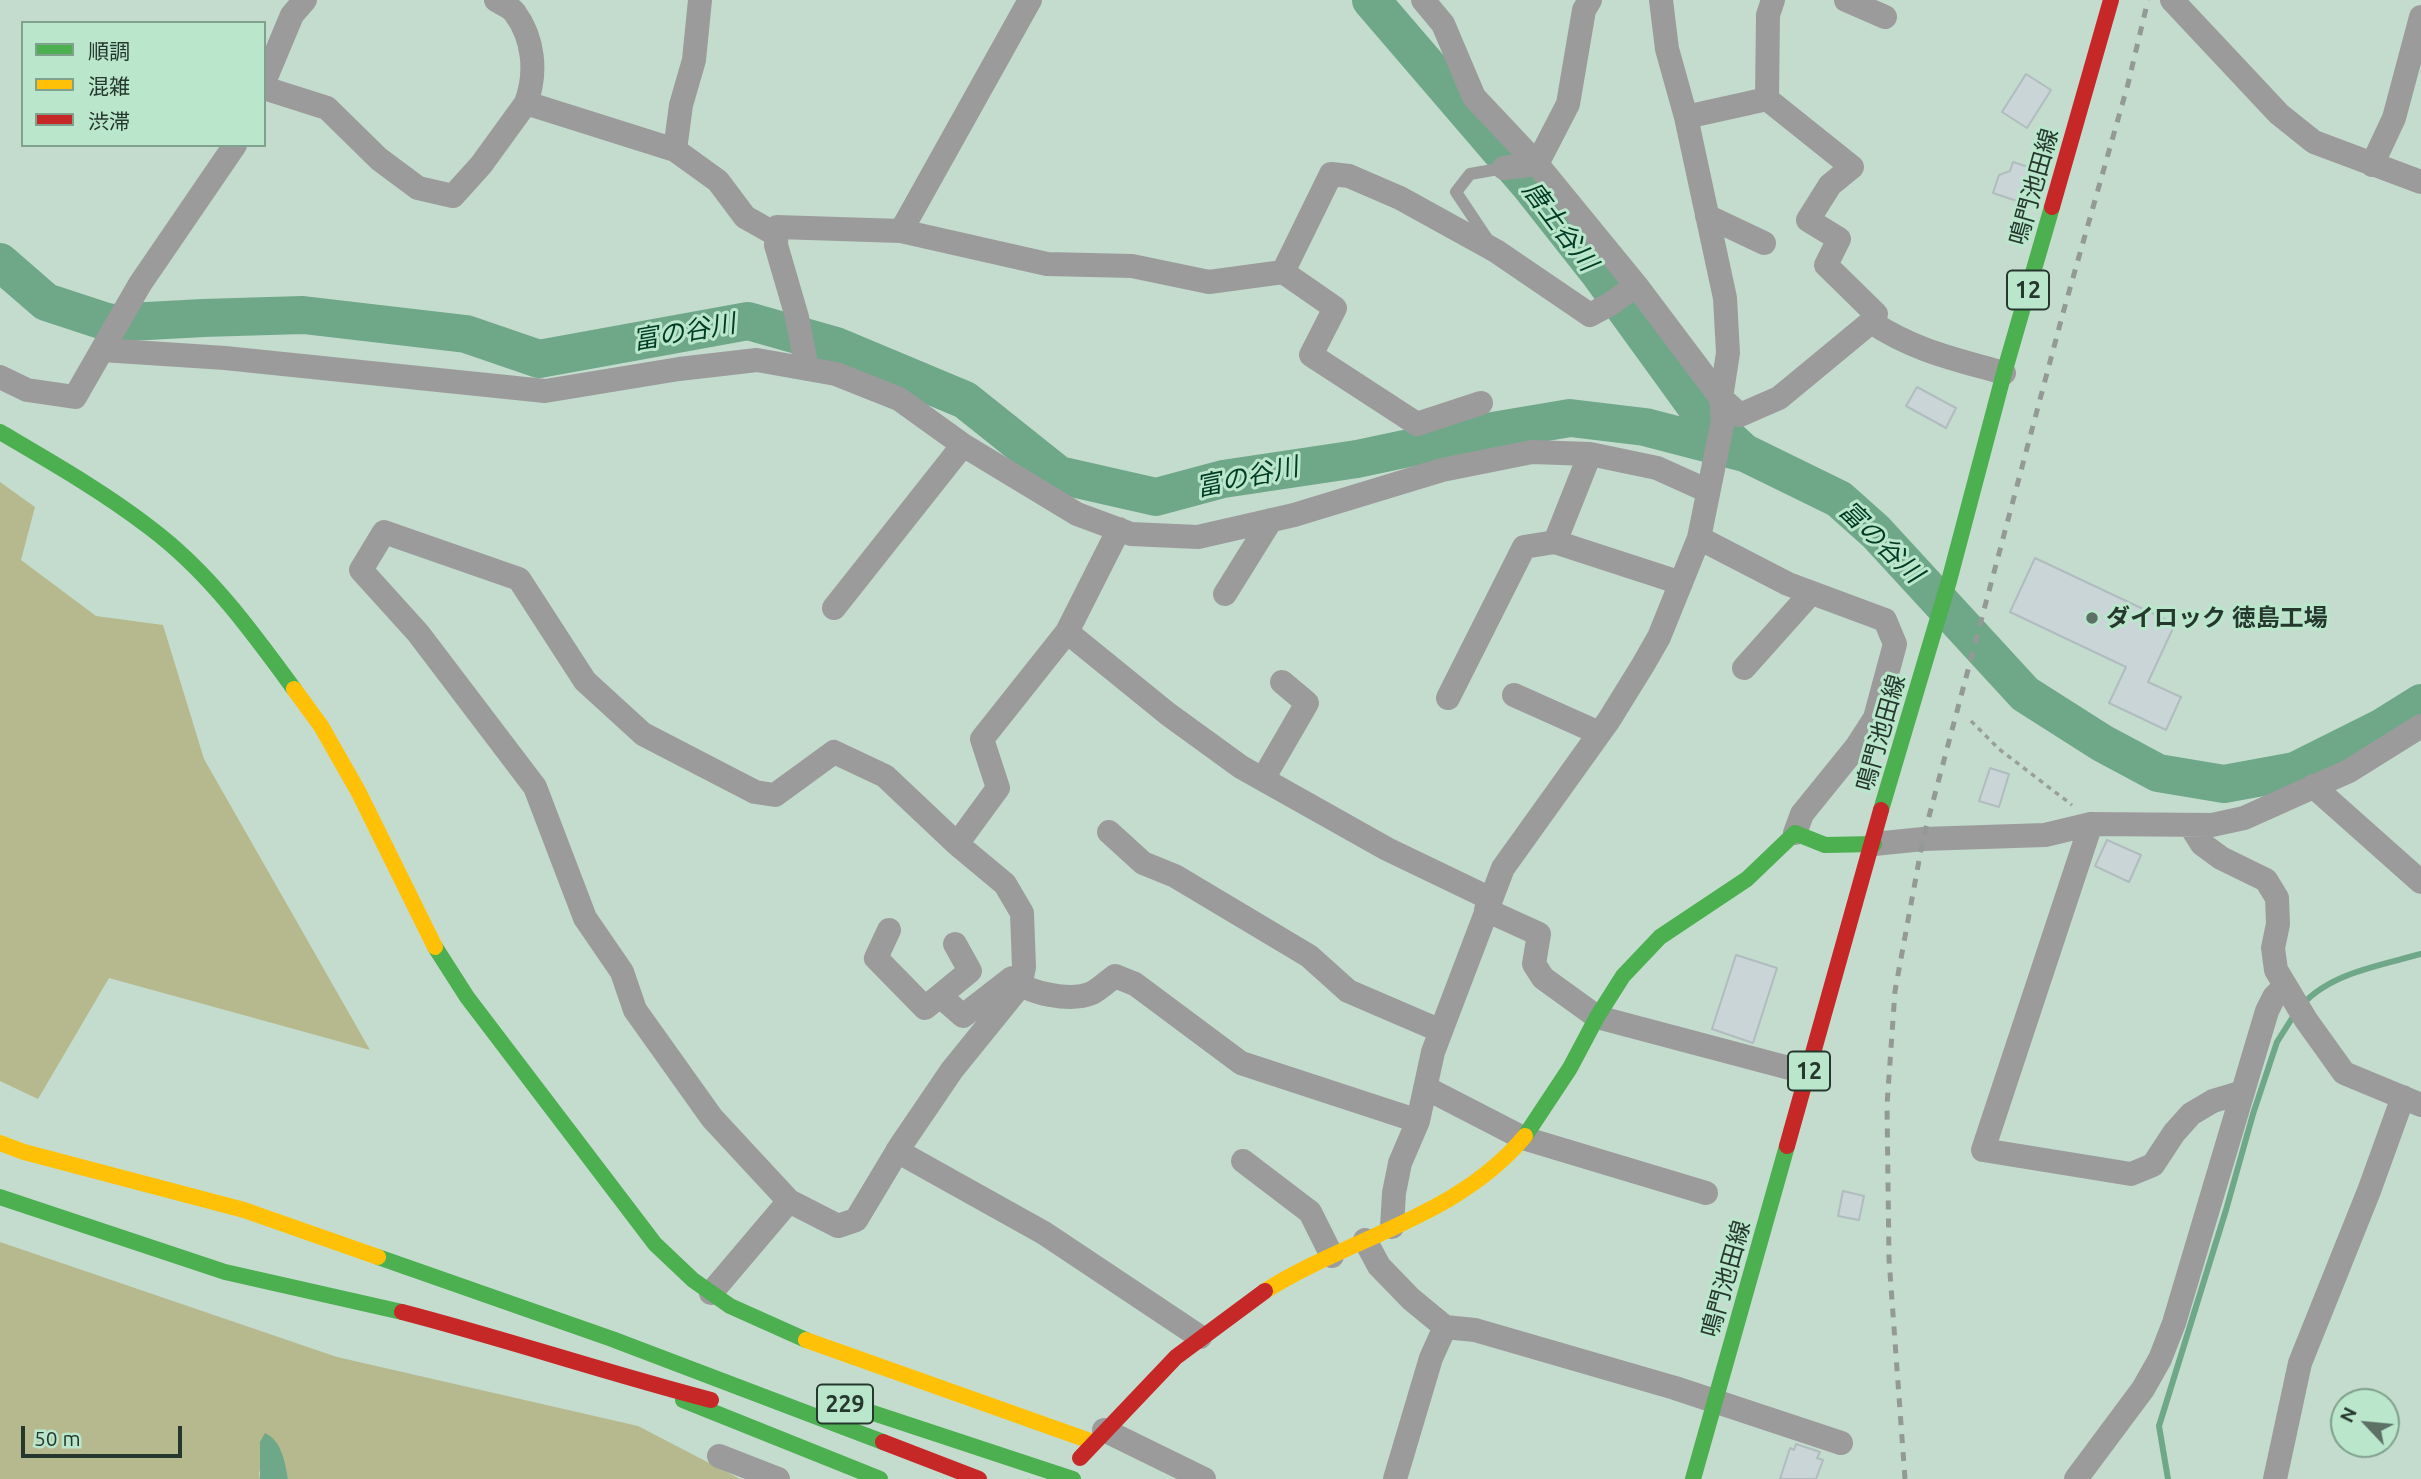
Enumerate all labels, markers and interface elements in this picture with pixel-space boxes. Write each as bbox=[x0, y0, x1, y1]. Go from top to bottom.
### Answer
legend bbox=[21, 21, 266, 147]
text: 順調 bbox=[88, 39, 130, 63]
text: 混雑 bbox=[88, 74, 130, 98]
text: 渋滞 bbox=[88, 109, 130, 133]
street label: 鳴門池田線 bbox=[2004, 125, 2064, 249]
water label: 唐土谷川 bbox=[1516, 175, 1604, 277]
road number: 12 bbox=[2007, 270, 2049, 310]
water label: 富の谷川 bbox=[630, 308, 738, 356]
water label: 富の谷川 bbox=[1193, 451, 1301, 503]
water label: 富の谷川 bbox=[1833, 495, 1929, 589]
place label: ダイロック 徳島工場 bbox=[2106, 604, 2328, 632]
marker: ダイロック 徳島工場 bbox=[2084, 610, 2100, 626]
street label: 鳴門池田線 bbox=[1851, 671, 1911, 795]
road number: 12 bbox=[1788, 1052, 1830, 1090]
street label: 鳴門池田線 bbox=[1696, 1217, 1756, 1341]
road number: 229 bbox=[817, 1385, 873, 1424]
north arrow bbox=[2330, 1388, 2400, 1458]
text: N bbox=[2335, 1403, 2361, 1426]
scale bar bbox=[24, 1412, 186, 1456]
text: 50 m bbox=[34, 1426, 81, 1450]

